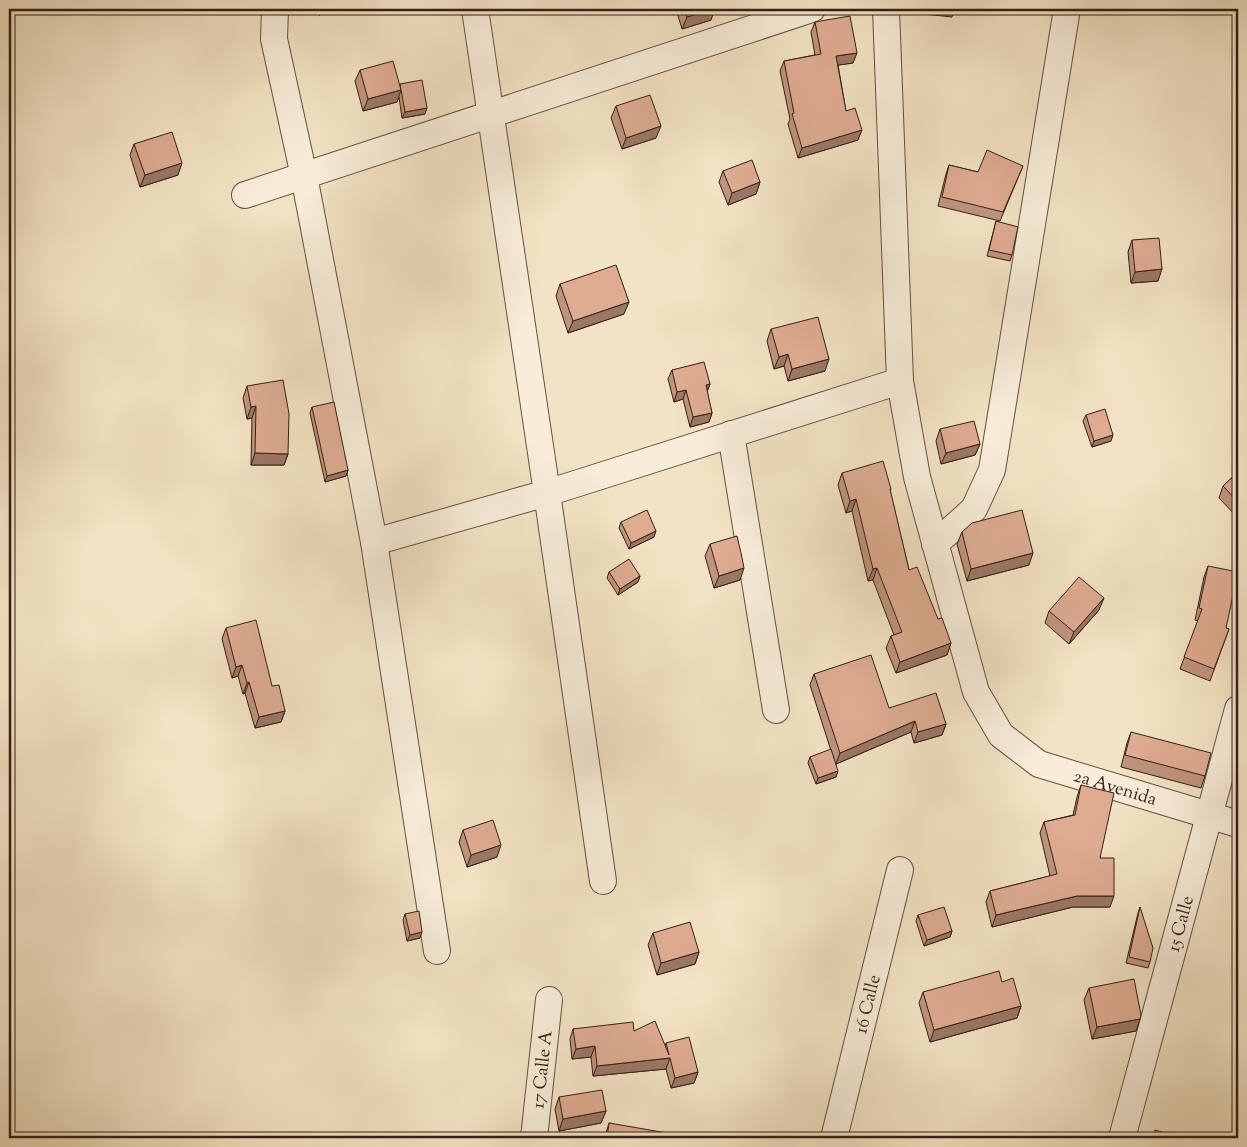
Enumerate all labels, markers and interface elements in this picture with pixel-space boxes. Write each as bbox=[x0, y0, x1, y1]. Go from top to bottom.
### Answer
street label: 2a Avenida bbox=[1070, 764, 1160, 814]
street label: 15 Calle bbox=[1162, 893, 1202, 955]
street label: 16 Calle bbox=[849, 972, 889, 1037]
street label: 17 Calle A bbox=[526, 1029, 561, 1110]

